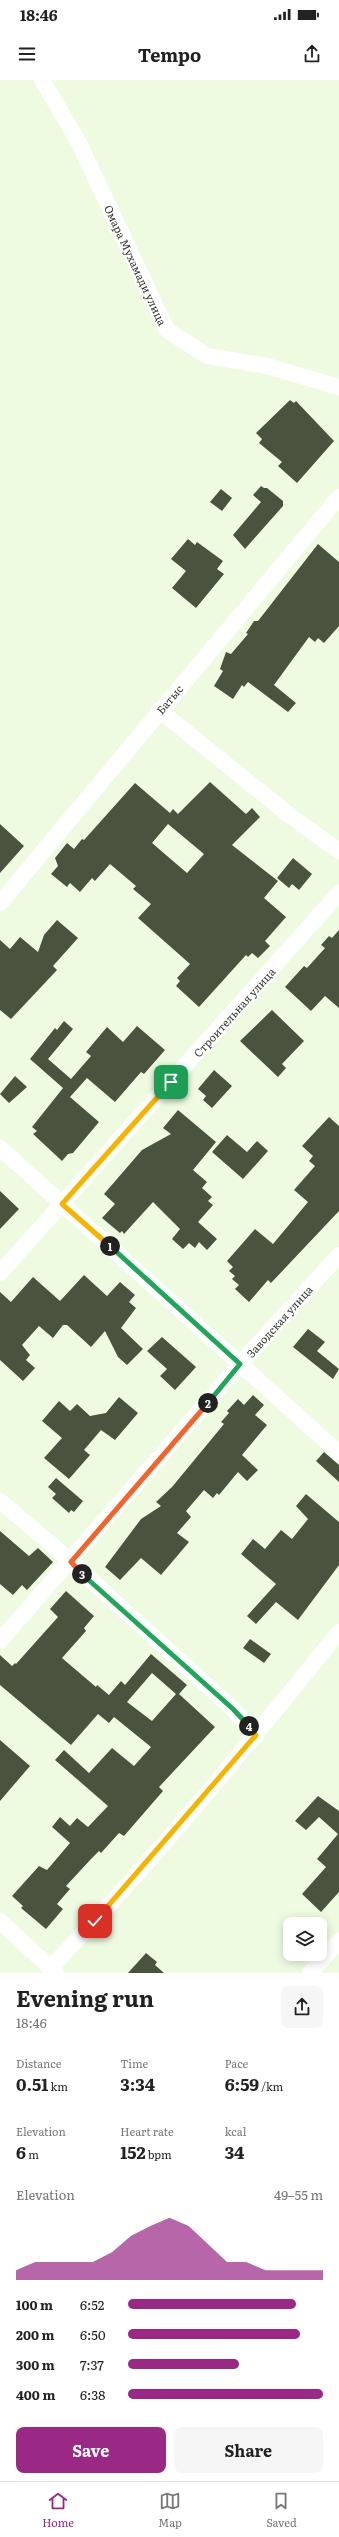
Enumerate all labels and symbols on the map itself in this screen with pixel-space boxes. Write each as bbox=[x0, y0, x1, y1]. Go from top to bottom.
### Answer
street label: Омара Мухамади улица bbox=[101, 202, 171, 328]
street label: Батыс bbox=[152, 680, 186, 717]
street label: Строительная улица bbox=[189, 964, 279, 1060]
pin bbox=[154, 1065, 188, 1099]
pin: 1 bbox=[100, 1236, 120, 1256]
street label: Заводская улица bbox=[242, 1281, 316, 1361]
pin: 2 bbox=[198, 1393, 218, 1413]
pin: 3 bbox=[72, 1564, 92, 1584]
pin: 4 bbox=[239, 1716, 259, 1736]
pin bbox=[78, 1904, 112, 1938]

